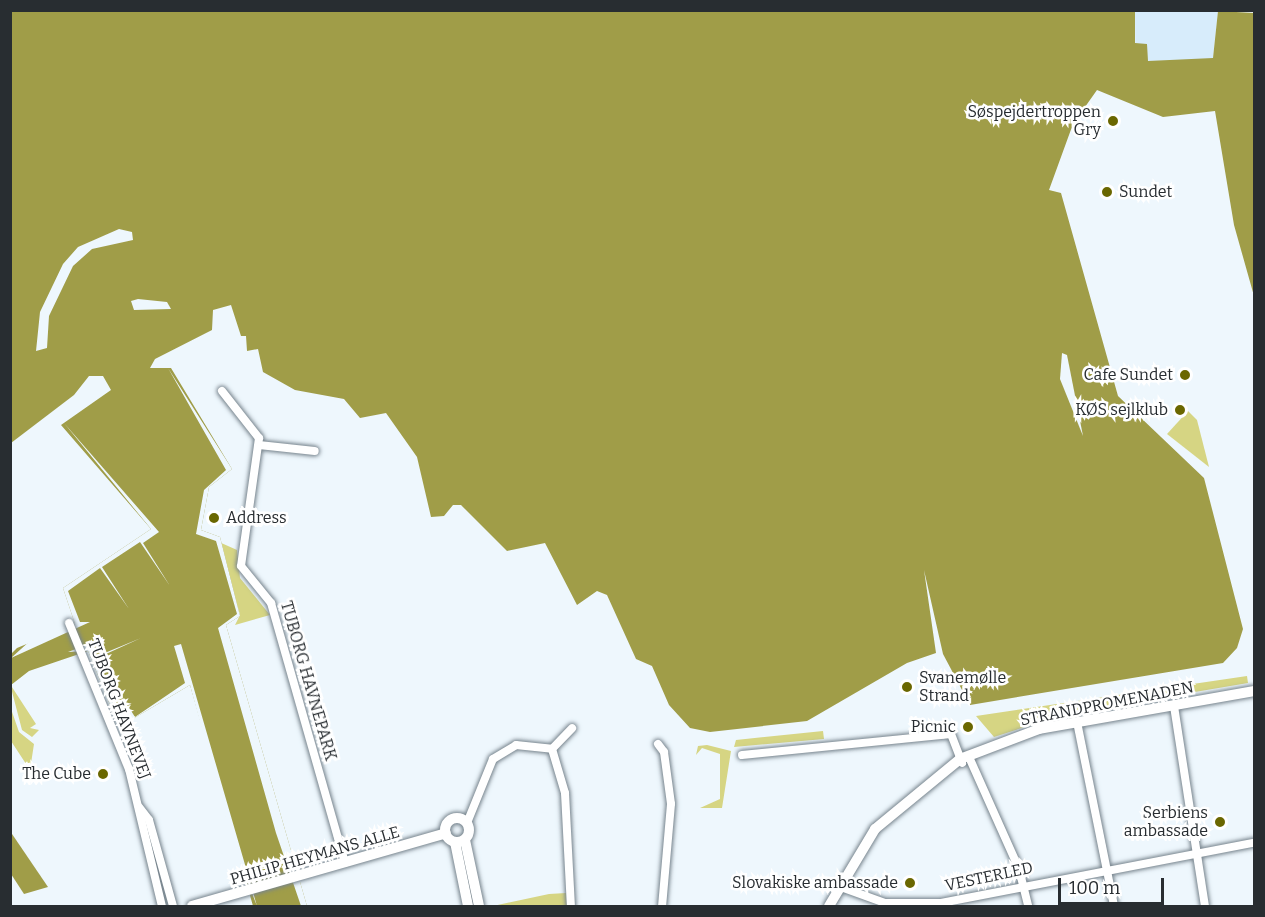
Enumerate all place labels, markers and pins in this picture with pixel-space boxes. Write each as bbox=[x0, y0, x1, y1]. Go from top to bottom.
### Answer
place label: Søspejdertroppen Gry bbox=[967, 102, 1101, 140]
marker: Søspejdertroppen Gry bbox=[1106, 114, 1120, 128]
place label: Sundet bbox=[1119, 182, 1172, 202]
marker: Sundet bbox=[1100, 185, 1114, 199]
place label: Cafe Sundet bbox=[1083, 365, 1173, 385]
marker: Cafe Sundet bbox=[1178, 368, 1192, 382]
place label: KØS sejlklub bbox=[1075, 400, 1168, 420]
marker: KØS sejlklub bbox=[1173, 403, 1187, 417]
place label: Address bbox=[226, 508, 287, 528]
marker: Address bbox=[207, 511, 221, 525]
place label: Svanemølle Strand bbox=[919, 668, 1006, 706]
marker: Svanemølle Strand bbox=[900, 680, 914, 694]
place label: Picnic bbox=[911, 717, 956, 737]
marker: Picnic bbox=[961, 720, 975, 734]
place label: The Cube bbox=[22, 764, 91, 784]
marker: The Cube bbox=[96, 767, 110, 781]
place label: Serbiens ambassade bbox=[1124, 803, 1208, 841]
marker: Serbiens ambassade bbox=[1213, 815, 1227, 829]
place label: Slovakiske ambassade bbox=[732, 873, 898, 893]
marker: Slovakiske ambassade bbox=[903, 876, 917, 890]

